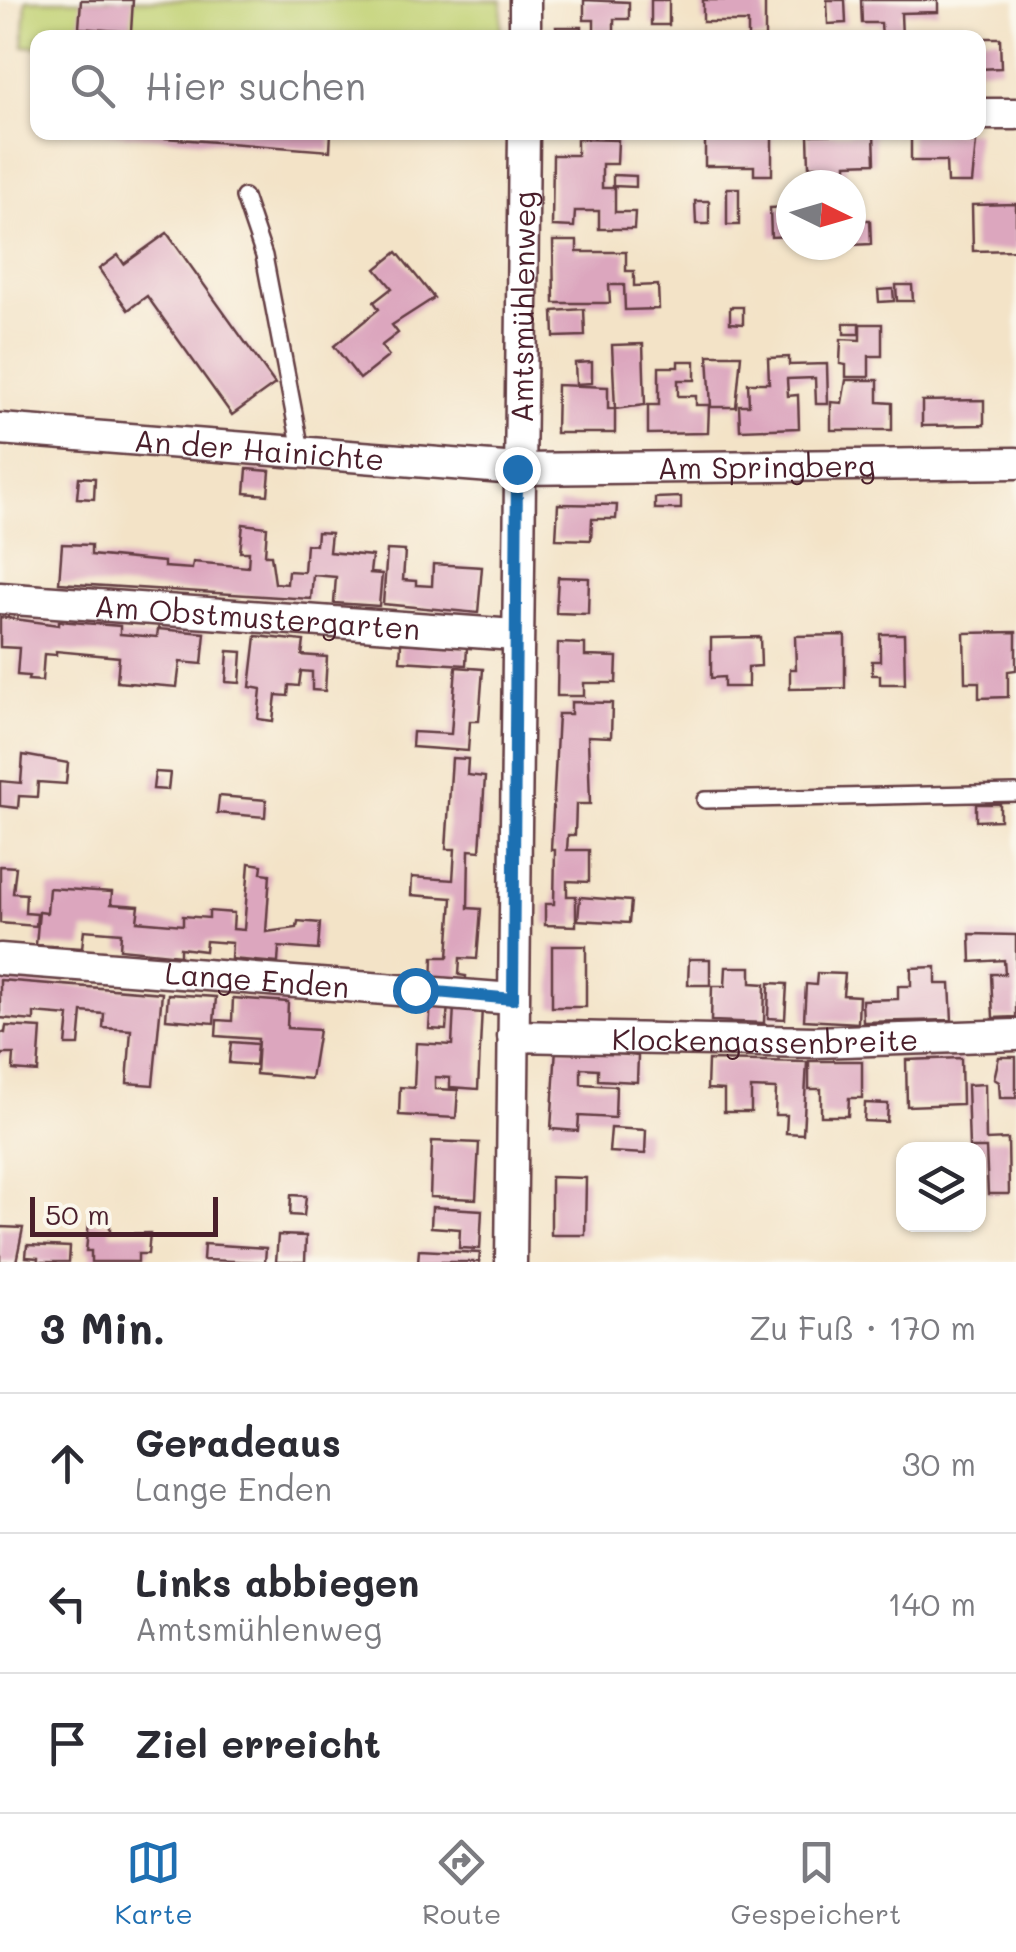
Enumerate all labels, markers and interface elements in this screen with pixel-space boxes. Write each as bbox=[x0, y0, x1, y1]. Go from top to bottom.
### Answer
search box bbox=[30, 30, 986, 140]
icon: search bbox=[65, 58, 120, 113]
text: Hier suchen bbox=[145, 60, 366, 110]
north arrow bbox=[776, 170, 866, 260]
street label: Amtsmühlenweg bbox=[501, 191, 543, 423]
street label: An der Hainichte bbox=[133, 419, 386, 479]
street label: Am Springberg bbox=[657, 445, 876, 487]
route end bbox=[495, 447, 541, 493]
street label: Am Obstmustergarten bbox=[93, 585, 422, 648]
street label: Lange Enden bbox=[164, 952, 351, 1006]
route start bbox=[393, 968, 439, 1014]
street label: Klockengassenbreite bbox=[611, 1018, 919, 1062]
map controls bbox=[896, 1142, 986, 1232]
button: layers bbox=[896, 1142, 986, 1232]
scale bar bbox=[30, 1192, 218, 1236]
text: 50 m bbox=[45, 1196, 110, 1232]
text: 3 Min. bbox=[40, 1300, 166, 1355]
text: Zu Fuß · 170 m bbox=[749, 1306, 976, 1348]
text: Geradeaus bbox=[135, 1417, 341, 1467]
icon: ahead bbox=[40, 1436, 95, 1491]
text: 30 m bbox=[902, 1442, 976, 1484]
text: Lange Enden bbox=[135, 1467, 332, 1509]
text: Links abbiegen bbox=[135, 1557, 419, 1607]
icon: left bbox=[40, 1576, 95, 1631]
text: 140 m bbox=[887, 1582, 976, 1624]
text: Amtsmühlenweg bbox=[135, 1607, 382, 1649]
icon: arrive bbox=[40, 1716, 95, 1771]
text: Ziel erreicht bbox=[135, 1718, 381, 1768]
tab: Karte bbox=[115, 1835, 193, 1931]
tab: Route bbox=[422, 1835, 501, 1931]
tab: Gespeichert bbox=[731, 1835, 901, 1931]

